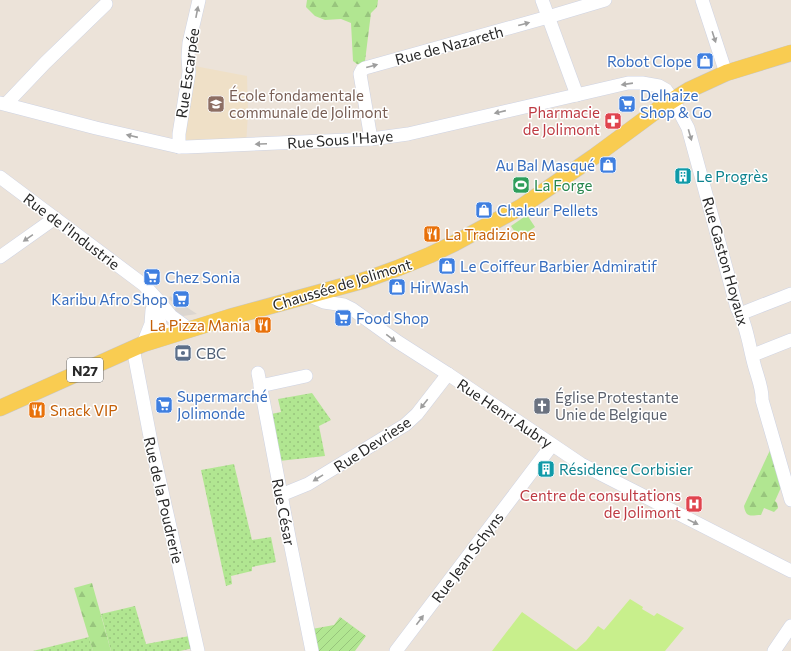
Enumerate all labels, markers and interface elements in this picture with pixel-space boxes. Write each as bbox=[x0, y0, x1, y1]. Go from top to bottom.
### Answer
one-way arrow bbox=[194, 6, 200, 18]
one-way arrow bbox=[518, 21, 530, 27]
street label: Rue de Nazareth bbox=[393, 22, 505, 68]
street label: Rue Escarpée bbox=[172, 27, 202, 119]
one-way arrow bbox=[711, 31, 717, 43]
shop icon: Robot Clope bbox=[695, 51, 715, 71]
place label: Robot Clope bbox=[607, 52, 692, 70]
one-way arrow bbox=[366, 63, 378, 69]
one-way arrow bbox=[621, 81, 633, 87]
place label: École fondamentale communale de Jolimont bbox=[229, 85, 388, 121]
place label: Delhaize Shop & Go bbox=[640, 86, 712, 121]
school or university icon: École fondamentale communale de Jolimont bbox=[206, 94, 226, 114]
supermarket icon: Delhaize Shop & Go bbox=[617, 94, 637, 114]
place label: Pharmacie de Jolimont bbox=[523, 103, 600, 138]
one-way arrow bbox=[494, 110, 506, 116]
pharmacy icon: Pharmacie de Jolimont bbox=[603, 111, 623, 131]
street label: Rue Sous l'Haye bbox=[286, 126, 394, 152]
one-way arrow bbox=[687, 129, 693, 141]
one-way arrow bbox=[126, 133, 139, 139]
one-way arrow bbox=[255, 140, 267, 147]
shop icon: Au Bal Masqué bbox=[598, 155, 618, 175]
place label: Au Bal Masqué bbox=[495, 156, 595, 174]
building icon: Le Progrès bbox=[673, 166, 693, 186]
place label: Le Progrès bbox=[696, 167, 768, 185]
sports icon: La Forge bbox=[511, 175, 531, 195]
place label: La Forge bbox=[534, 176, 593, 194]
street label: Rue de l'Industrie bbox=[20, 189, 124, 273]
street label: Rue Gaston Hoyaux bbox=[699, 195, 753, 327]
shop icon: Chaleur Pellets bbox=[474, 200, 494, 220]
place label: Chaleur Pellets bbox=[497, 201, 598, 219]
restaurant icon: La Tradizione bbox=[422, 224, 442, 244]
place label: La Tradizione bbox=[445, 225, 536, 243]
one-way arrow bbox=[22, 234, 33, 242]
street label: Chaussée de Jolimont bbox=[270, 254, 414, 314]
shop icon: Le Coiffeur Barbier Admiratif bbox=[437, 256, 457, 276]
place label: Le Coiffeur Barbier Admiratif bbox=[460, 257, 657, 275]
supermarket icon: Chez Sonia bbox=[142, 267, 162, 287]
place label: Chez Sonia bbox=[165, 268, 240, 286]
shop icon: HirWash bbox=[387, 277, 407, 297]
place label: HirWash bbox=[410, 278, 469, 296]
supermarket icon: Karibu Afro Shop bbox=[171, 289, 191, 309]
place label: Karibu Afro Shop bbox=[51, 290, 168, 308]
supermarket icon: Food Shop bbox=[333, 308, 353, 328]
place label: Food Shop bbox=[356, 309, 429, 327]
restaurant icon: La Pizza Mania bbox=[253, 315, 273, 335]
place label: La Pizza Mania bbox=[149, 316, 250, 334]
one-way arrow bbox=[386, 334, 397, 342]
bank icon: CBC bbox=[173, 343, 193, 363]
place label: CBC bbox=[196, 344, 226, 362]
road number: N27 bbox=[67, 358, 103, 382]
street label: Rue Henri Aubry bbox=[454, 375, 556, 452]
place label: Supermarché Jolimonde bbox=[177, 387, 268, 422]
place label: Église Protestante Unie de Belgique bbox=[555, 387, 679, 423]
supermarket icon: Supermarché Jolimonde bbox=[154, 395, 174, 415]
church icon: Église Protestante Unie de Belgique bbox=[532, 396, 552, 416]
one-way arrow bbox=[420, 399, 428, 410]
restaurant icon: Snack VIP bbox=[27, 400, 47, 420]
place label: Snack VIP bbox=[50, 401, 118, 419]
street label: Rue Devriese bbox=[330, 412, 414, 476]
street label: Rue de la Poudrerie bbox=[141, 435, 187, 565]
building icon: Résidence Corbisier bbox=[536, 459, 556, 479]
place label: Résidence Corbisier bbox=[559, 460, 693, 478]
one-way arrow bbox=[312, 475, 324, 482]
street label: Rue César bbox=[269, 477, 299, 547]
place label: Centre de consultations de Jolimont bbox=[520, 486, 681, 521]
hospital icon: Centre de consultations de Jolimont bbox=[684, 494, 704, 514]
street label: Rue Jean Schyns bbox=[427, 508, 507, 606]
one-way arrow bbox=[687, 519, 699, 525]
one-way arrow bbox=[415, 614, 424, 625]

